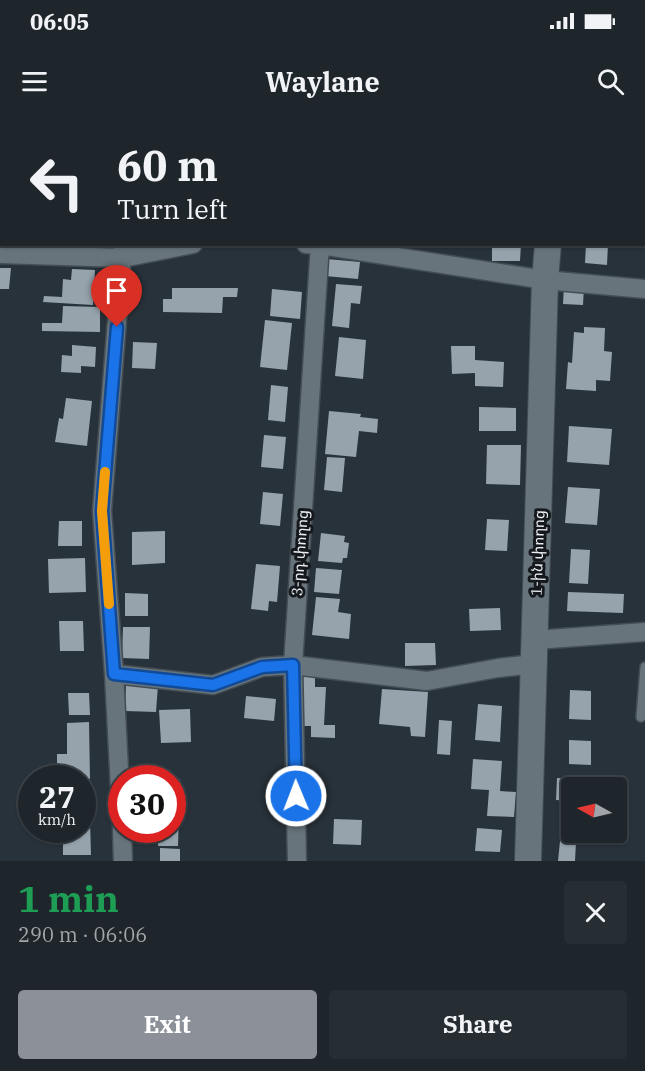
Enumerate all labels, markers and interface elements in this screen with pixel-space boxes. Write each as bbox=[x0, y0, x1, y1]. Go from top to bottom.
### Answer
text: 06:05 bbox=[30, 7, 89, 36]
text: Waylane bbox=[265, 64, 380, 99]
icon: menu bbox=[18, 65, 51, 98]
icon: search bbox=[594, 65, 627, 98]
text: 60 m bbox=[117, 138, 218, 193]
icon: left bbox=[18, 144, 96, 222]
text: Turn left bbox=[117, 191, 228, 226]
pin bbox=[91, 265, 142, 327]
icon: arrive bbox=[100, 274, 133, 307]
street label: 3-րդ փողոց bbox=[287, 509, 312, 597]
street label: 1-ին փողոց bbox=[527, 510, 548, 596]
position arrow bbox=[264, 764, 328, 828]
speed limit sign: 30 bbox=[108, 765, 186, 843]
text: 27 bbox=[39, 777, 75, 816]
north arrow bbox=[561, 777, 627, 843]
map controls bbox=[561, 777, 627, 843]
text: km/h bbox=[38, 810, 76, 829]
text: 1 min bbox=[18, 875, 119, 922]
button: close bbox=[564, 881, 627, 944]
text: 290 m · 06:06 bbox=[18, 921, 147, 948]
button: Exit bbox=[18, 990, 317, 1059]
button: Share bbox=[329, 990, 627, 1059]

